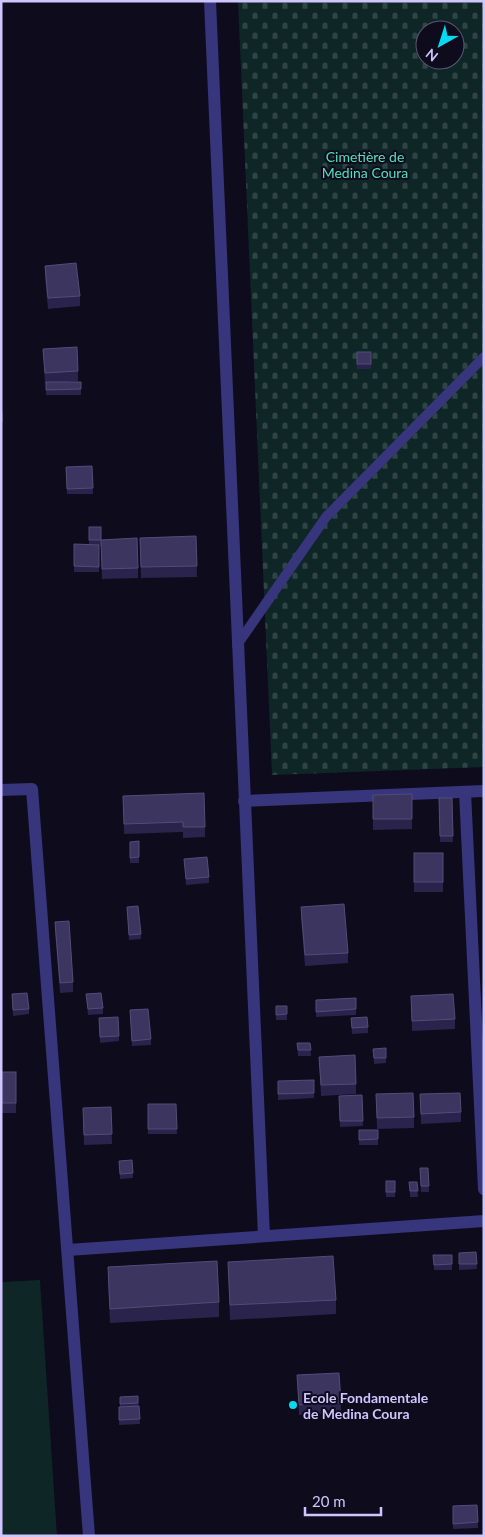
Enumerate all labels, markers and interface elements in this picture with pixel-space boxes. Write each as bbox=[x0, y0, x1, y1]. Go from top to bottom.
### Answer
north arrow bbox=[415, 20, 465, 70]
text: N bbox=[422, 45, 441, 65]
park label: Cimetière de Medina Coura bbox=[322, 148, 408, 181]
place label: Ecole Fondamentale de Medina Coura bbox=[303, 1389, 429, 1422]
marker: Ecole Fondamentale de Medina Coura bbox=[287, 1399, 299, 1411]
scale bar bbox=[305, 1484, 381, 1516]
text: 20 m bbox=[312, 1492, 346, 1510]

